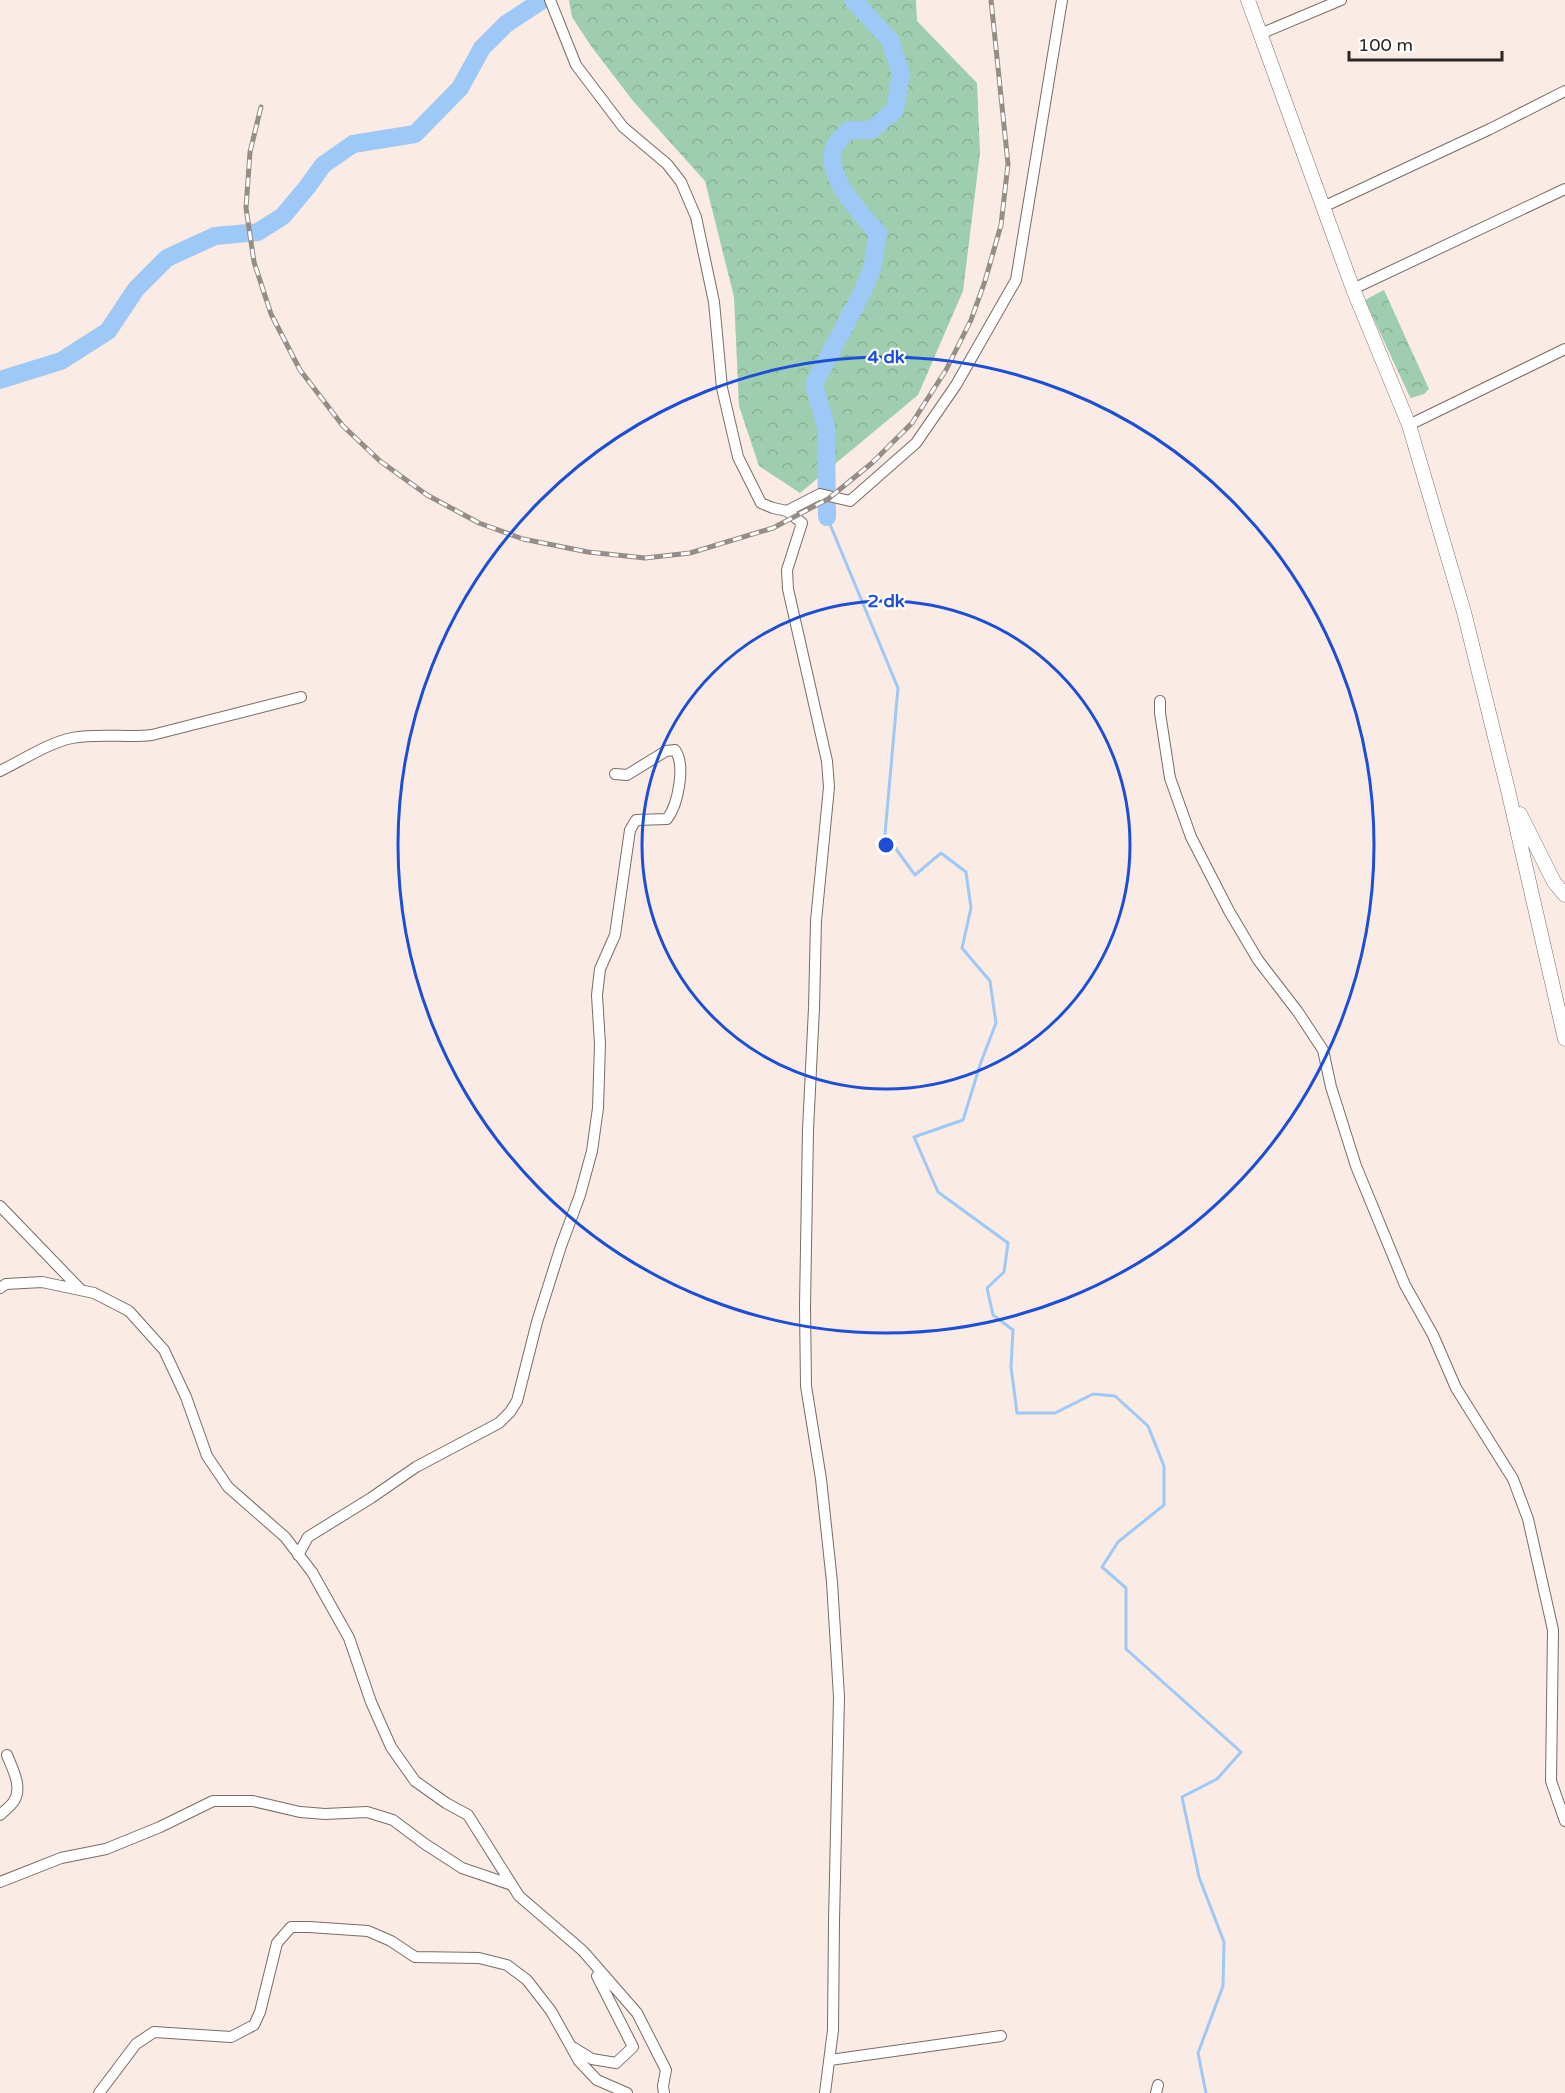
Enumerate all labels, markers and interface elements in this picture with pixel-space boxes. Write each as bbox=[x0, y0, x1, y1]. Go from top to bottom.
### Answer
scale bar bbox=[1349, 24, 1502, 62]
text: 100 m bbox=[1358, 34, 1413, 56]
text: 4 dk bbox=[867, 346, 905, 368]
text: 2 dk bbox=[867, 590, 905, 612]
centre of rings bbox=[876, 835, 896, 855]

